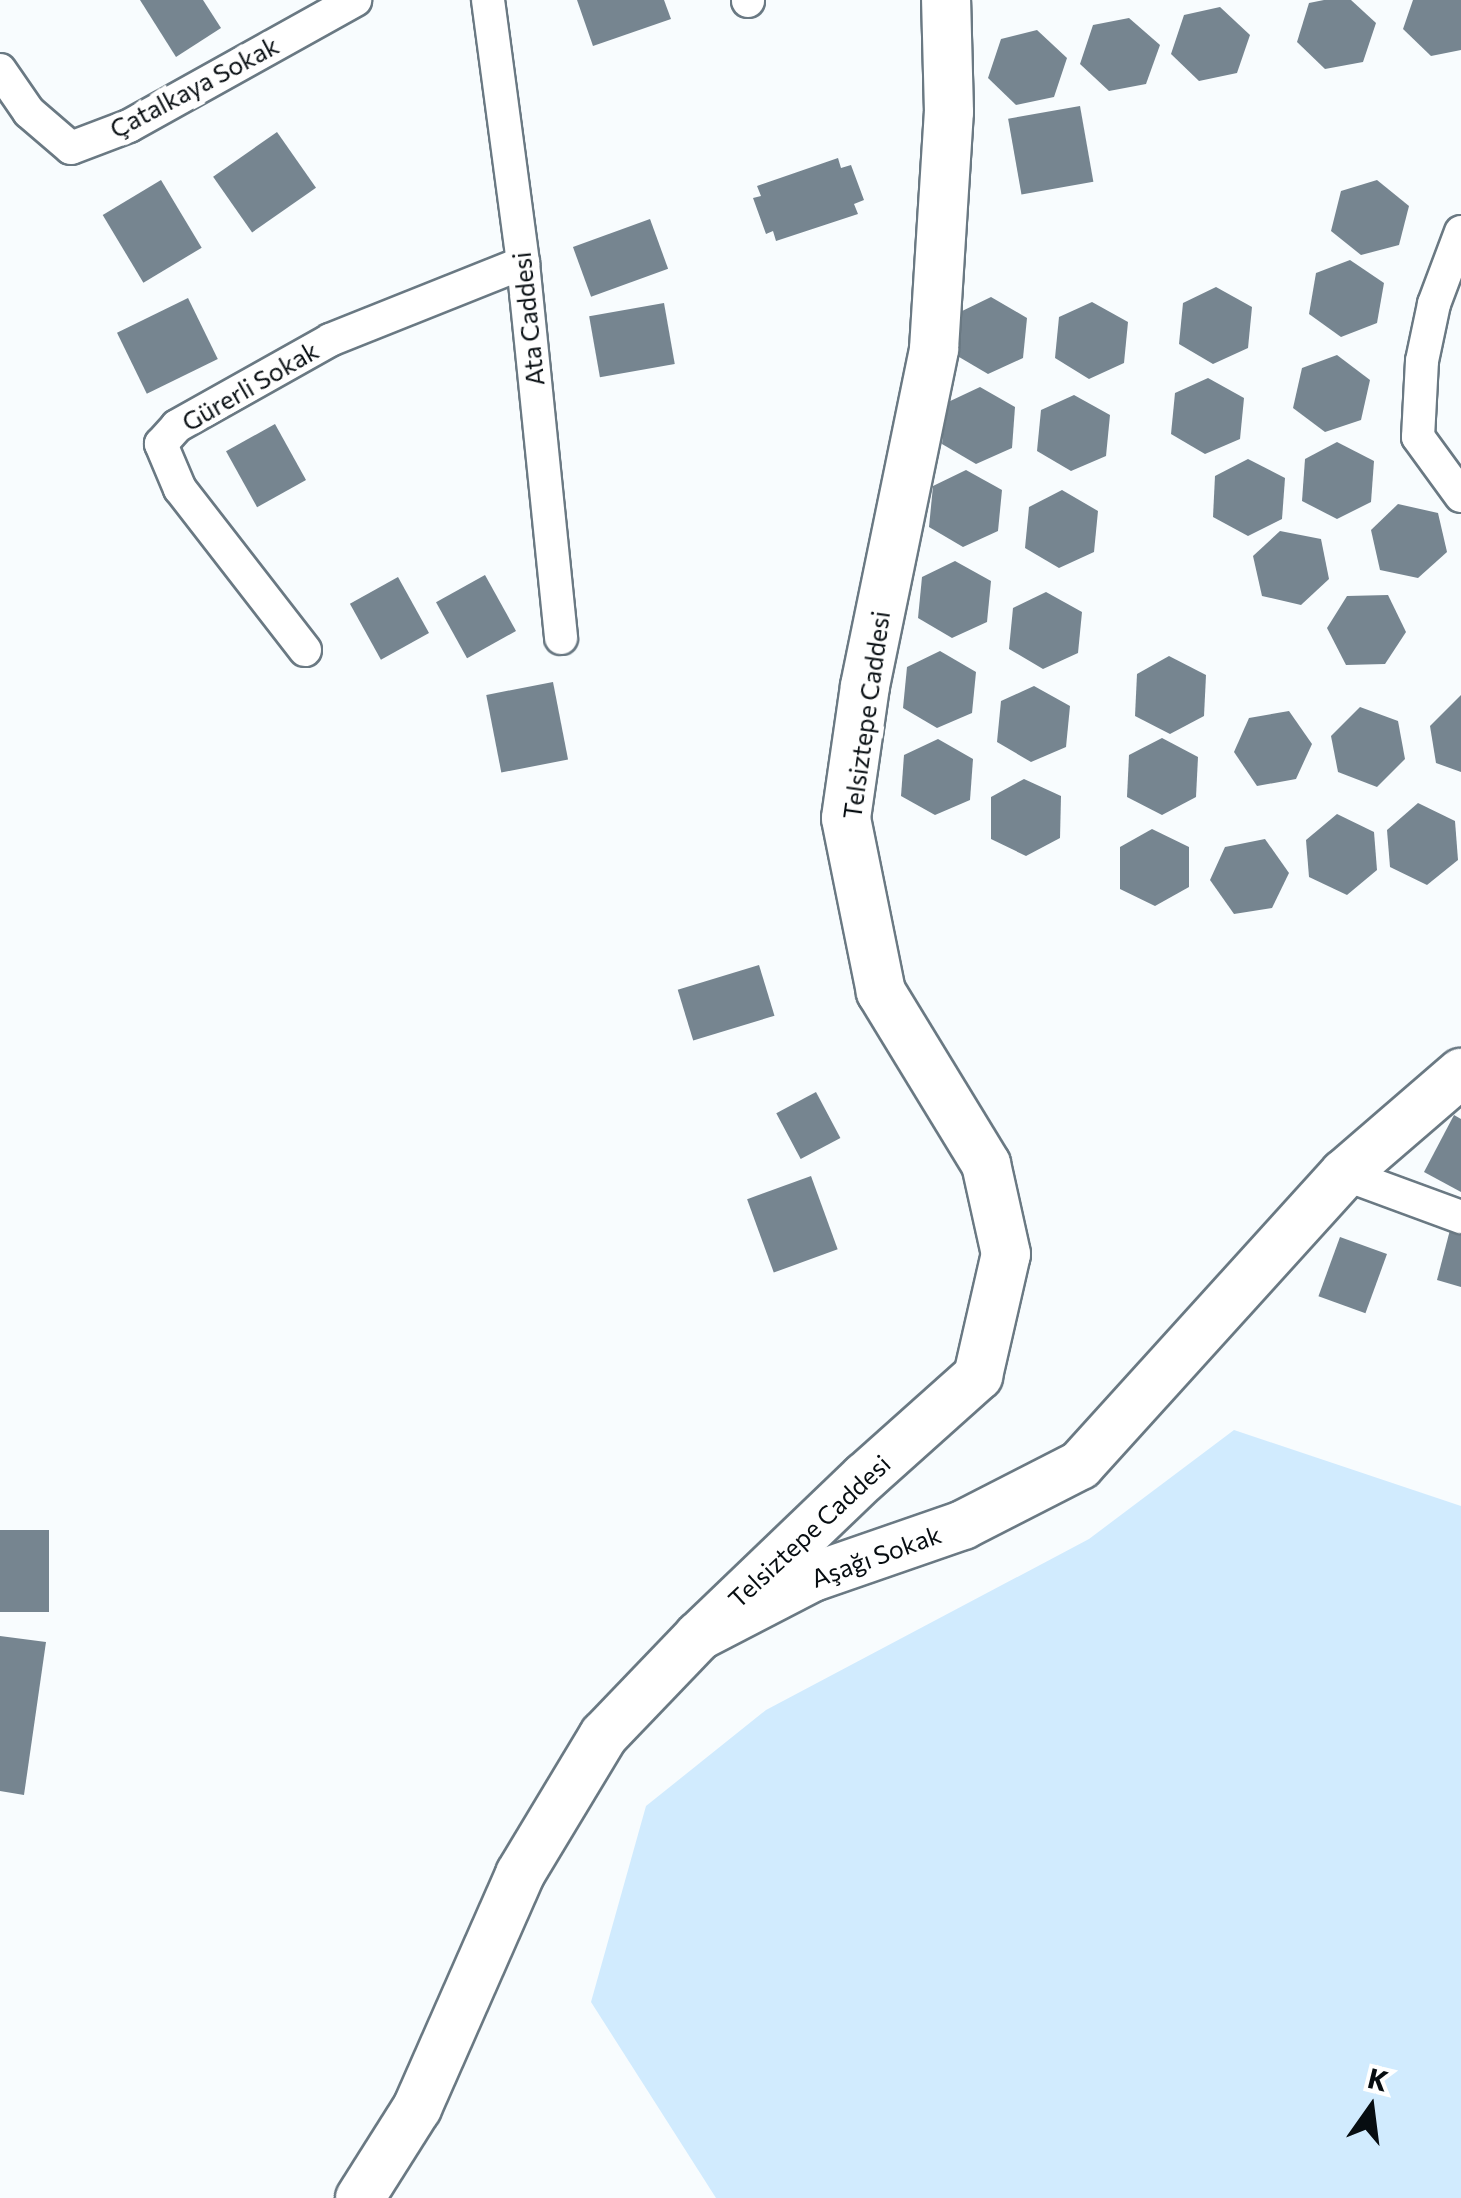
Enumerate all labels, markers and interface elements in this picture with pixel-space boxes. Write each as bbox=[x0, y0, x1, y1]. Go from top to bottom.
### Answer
street label: Çatalkaya Sokak bbox=[105, 30, 283, 144]
street label: Ata Caddesi bbox=[506, 251, 550, 387]
street label: Gürerli Sokak bbox=[177, 335, 323, 437]
street label: Telsiztepe Caddesi bbox=[837, 609, 895, 821]
street label: Telsiztepe Caddesi bbox=[722, 1448, 896, 1614]
street label: Aşağı Sokak bbox=[807, 1519, 945, 1593]
north arrow bbox=[1321, 2058, 1421, 2158]
text: K bbox=[1365, 2060, 1392, 2098]

